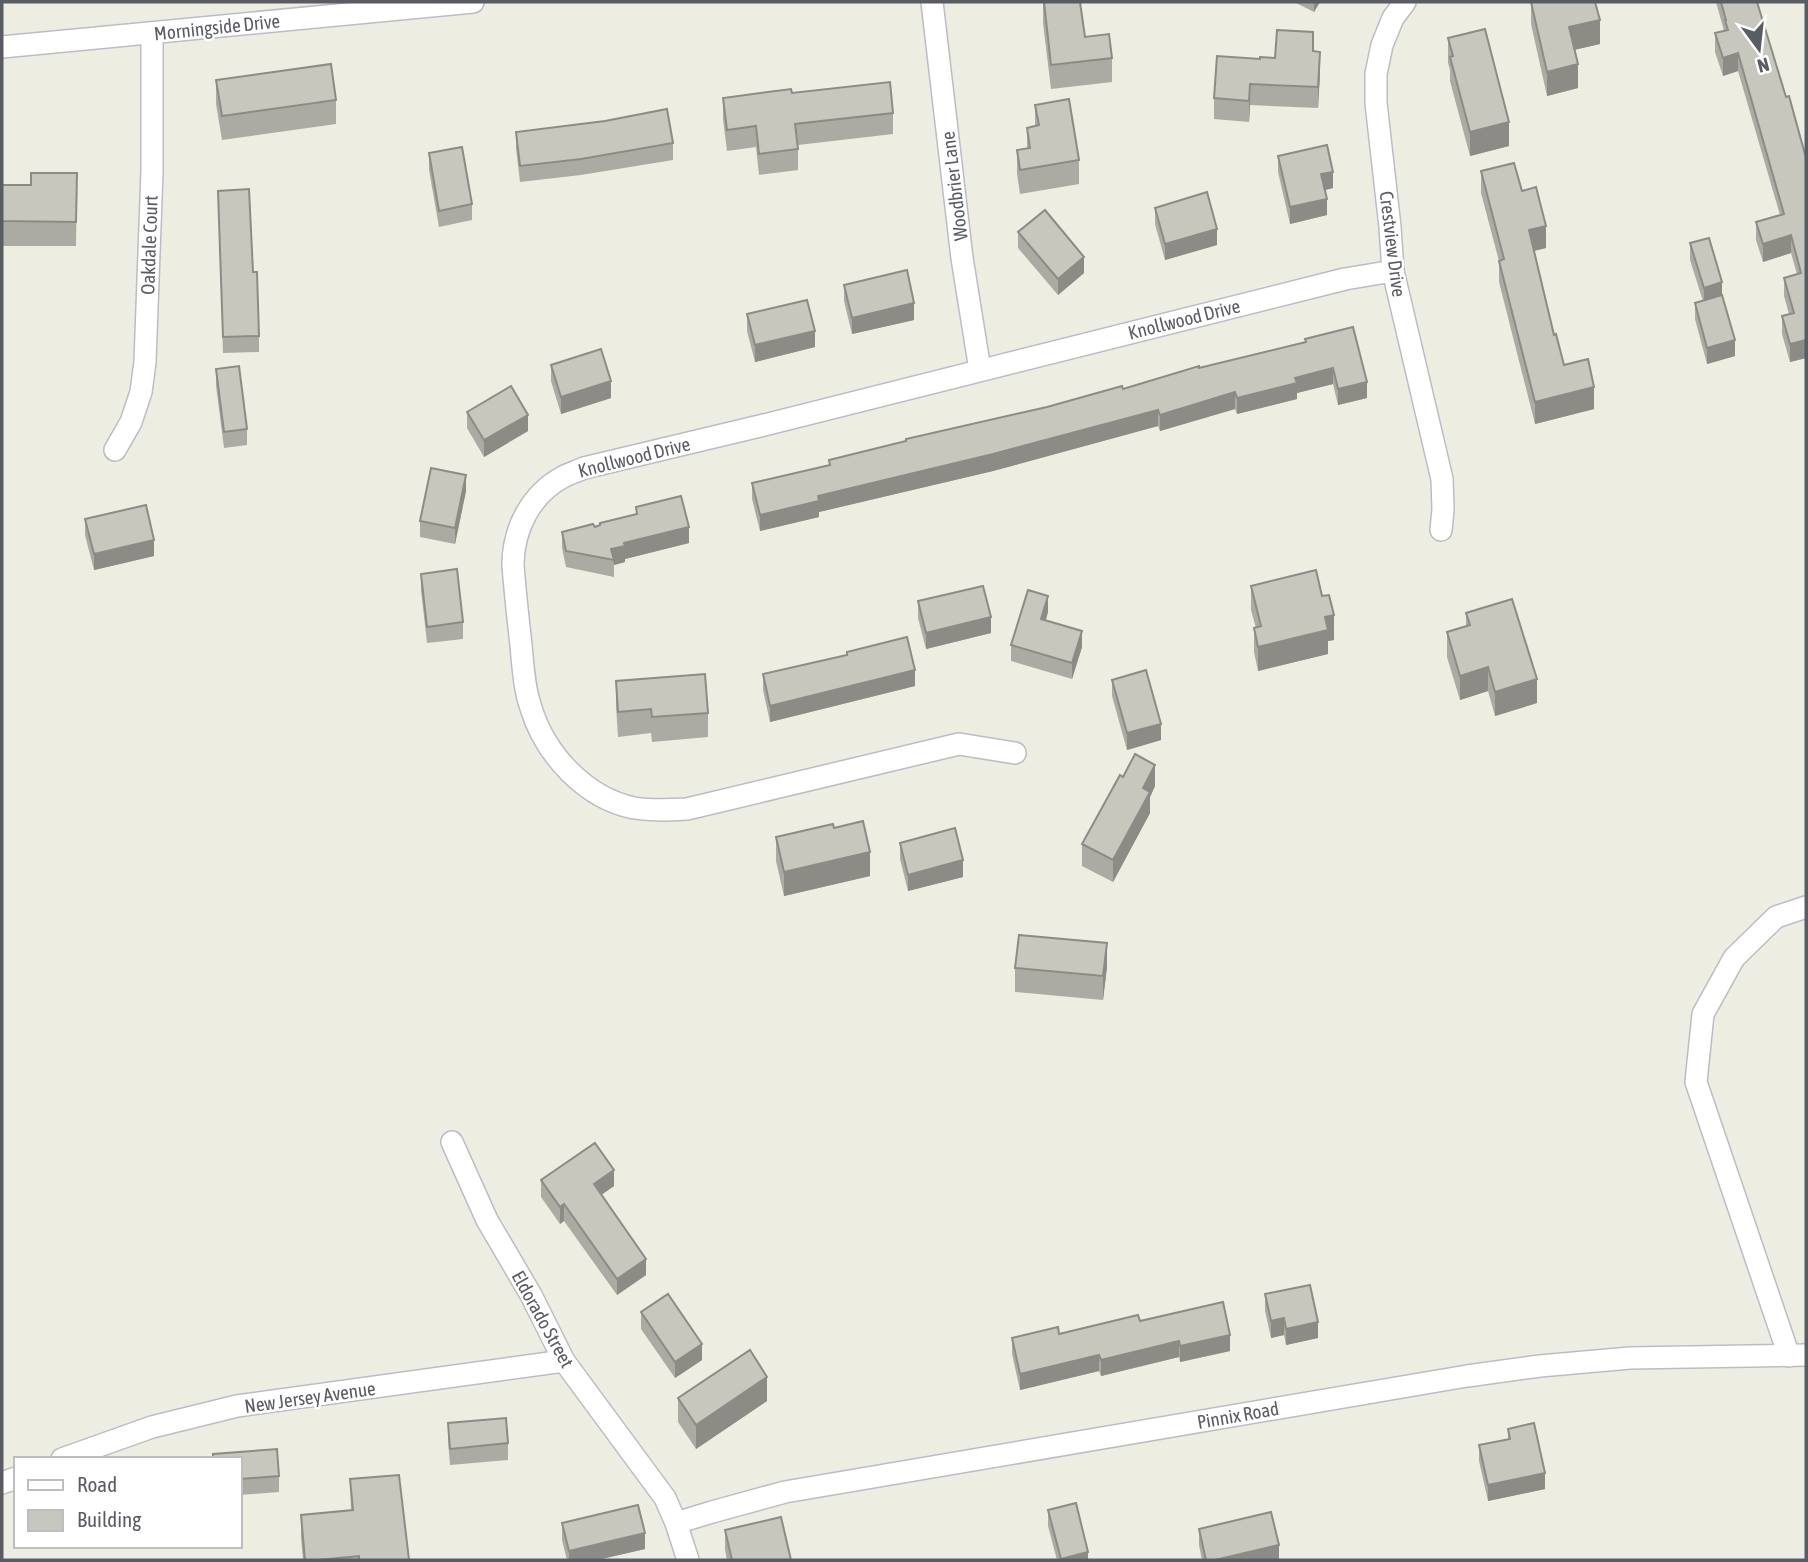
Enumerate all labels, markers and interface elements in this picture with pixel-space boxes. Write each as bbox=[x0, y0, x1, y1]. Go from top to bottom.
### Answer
street label: Morningside Drive bbox=[153, 9, 281, 45]
north arrow bbox=[1724, 14, 1794, 84]
text: N bbox=[1755, 53, 1772, 77]
street label: Woodbrier Lane bbox=[936, 130, 972, 242]
street label: Crestview Drive bbox=[1376, 190, 1410, 298]
street label: Oakdale Court bbox=[136, 195, 162, 295]
street label: Knollwood Drive bbox=[1126, 294, 1242, 344]
street label: Knollwood Drive bbox=[576, 432, 692, 482]
street label: Eldorado Street bbox=[507, 1267, 579, 1371]
street label: New Jersey Avenue bbox=[243, 1377, 377, 1417]
street label: Pinnix Road bbox=[1195, 1397, 1281, 1433]
legend bbox=[14, 1457, 242, 1548]
text: Road bbox=[77, 1472, 117, 1496]
text: Building bbox=[77, 1507, 141, 1531]

